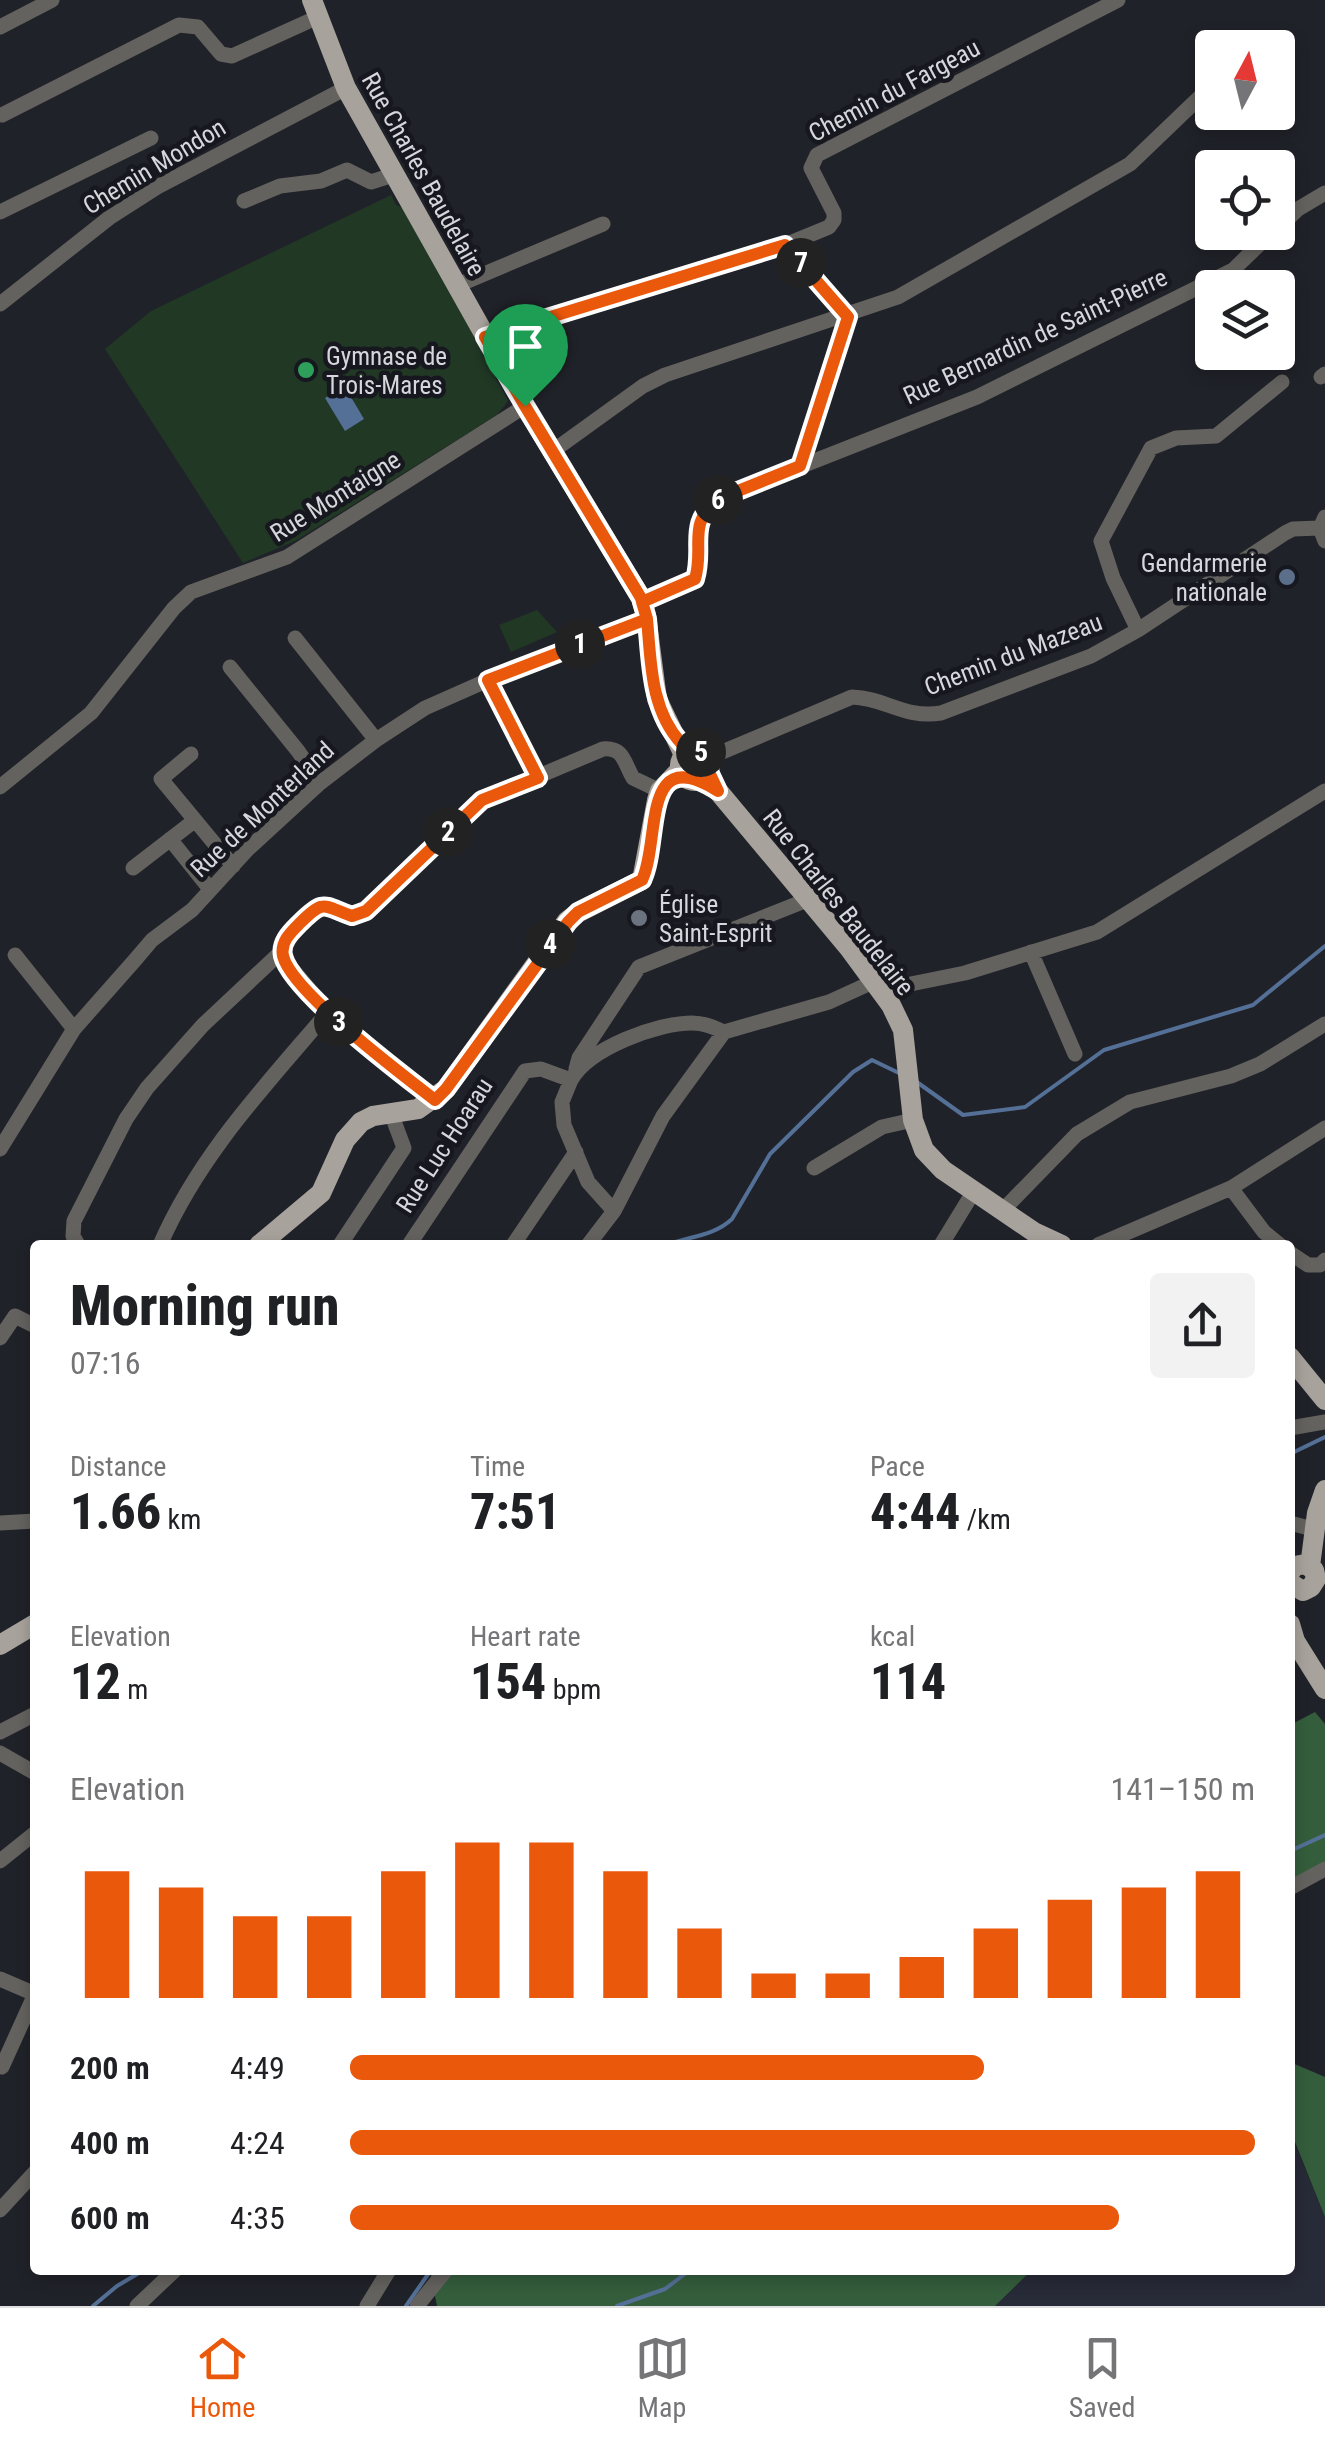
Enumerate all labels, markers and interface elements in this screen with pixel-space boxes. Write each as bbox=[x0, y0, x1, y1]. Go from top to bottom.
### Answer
north arrow bbox=[1195, 30, 1295, 130]
map controls bbox=[1195, 30, 1295, 370]
street label: Chemin du Fargeau bbox=[804, 33, 985, 148]
street label: Rue Charles Baudelaire bbox=[356, 68, 491, 281]
street label: Chemin Mondon bbox=[78, 113, 231, 220]
button: locate bbox=[1195, 150, 1295, 250]
pin: 7 bbox=[776, 238, 826, 288]
text: 7 bbox=[794, 246, 808, 279]
street label: Rue Bernardin de Saint-Pierre bbox=[899, 263, 1172, 410]
button: layers bbox=[1195, 270, 1295, 370]
pin bbox=[483, 304, 568, 407]
icon: arrive bbox=[498, 319, 553, 374]
place label: Gymnase de Trois-Mares bbox=[326, 342, 447, 400]
marker: Gymnase de Trois-Mares bbox=[295, 359, 317, 381]
street label: Rue Montaigne bbox=[265, 445, 406, 548]
pin: 6 bbox=[693, 475, 743, 525]
text: 6 bbox=[711, 483, 725, 516]
place label: Gendarmerie nationale bbox=[1141, 549, 1267, 607]
marker: Gendarmerie nationale bbox=[1276, 566, 1298, 588]
street label: Chemin du Mazeau bbox=[920, 607, 1106, 702]
pin: 1 bbox=[555, 619, 605, 669]
text: 1 bbox=[573, 627, 587, 660]
pin: 5 bbox=[676, 727, 726, 777]
text: 5 bbox=[694, 735, 708, 768]
street label: Rue de Monterland bbox=[185, 736, 340, 883]
street label: Rue Charles Baudelaire bbox=[757, 804, 920, 1001]
pin: 2 bbox=[423, 807, 473, 857]
text: 2 bbox=[441, 815, 455, 848]
place label: Église Saint-Esprit bbox=[659, 889, 772, 948]
marker: Église Saint-Esprit bbox=[628, 907, 650, 929]
pin: 4 bbox=[525, 919, 575, 969]
text: 4 bbox=[543, 927, 557, 960]
pin: 3 bbox=[314, 997, 364, 1047]
text: 3 bbox=[332, 1005, 346, 1038]
street label: Rue Luc Hoarau bbox=[390, 1072, 499, 1218]
button: share bbox=[1150, 1273, 1255, 1378]
text: Morning run bbox=[70, 1274, 339, 1338]
text: 07:16 bbox=[70, 1344, 141, 1382]
text: Distance bbox=[70, 1450, 167, 1483]
text: Time bbox=[470, 1450, 525, 1483]
text: Pace bbox=[870, 1450, 925, 1483]
text: 1.66 bbox=[70, 1483, 161, 1541]
text: 7:51 bbox=[470, 1483, 560, 1541]
text: 4:44 bbox=[870, 1483, 960, 1541]
text: km bbox=[161, 1503, 201, 1536]
text: /km bbox=[960, 1503, 1011, 1536]
text: Elevation bbox=[70, 1620, 171, 1653]
text: Heart rate bbox=[470, 1620, 581, 1653]
text: kcal bbox=[870, 1620, 915, 1653]
text: 12 bbox=[70, 1653, 121, 1711]
text: 154 bbox=[470, 1653, 546, 1711]
text: 114 bbox=[870, 1653, 946, 1711]
text: m bbox=[121, 1673, 148, 1706]
text: bpm bbox=[546, 1673, 601, 1706]
text: Elevation bbox=[70, 1770, 185, 1808]
text: 141–150 m bbox=[1110, 1770, 1255, 1808]
text: 200 m bbox=[70, 2049, 150, 2087]
text: 4:49 bbox=[230, 2049, 285, 2087]
text: 400 m bbox=[70, 2124, 150, 2162]
text: 4:24 bbox=[230, 2124, 285, 2162]
text: 600 m bbox=[70, 2199, 150, 2237]
text: 4:35 bbox=[230, 2199, 285, 2237]
tab: Home bbox=[190, 2331, 255, 2424]
tab: Map bbox=[635, 2331, 690, 2424]
tab: Saved bbox=[1069, 2331, 1135, 2424]

